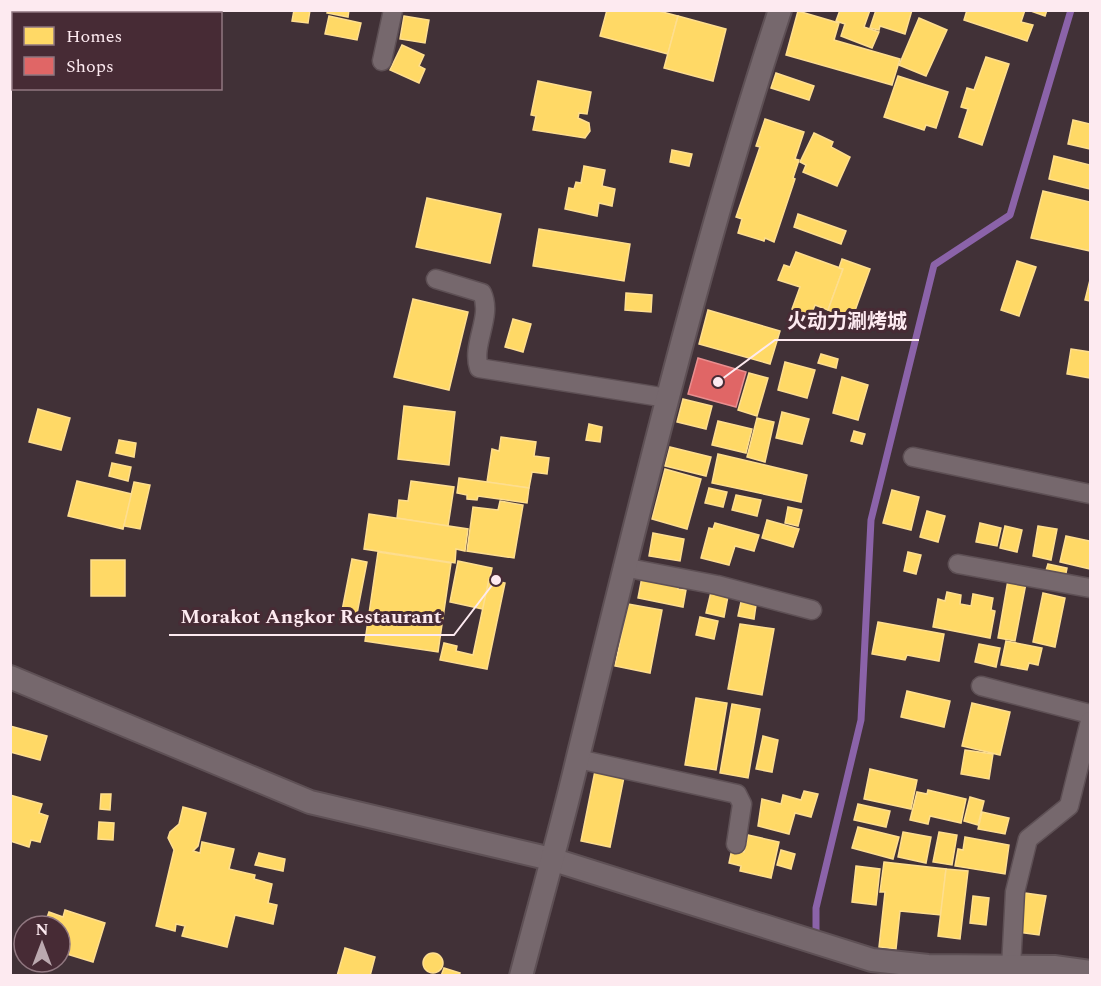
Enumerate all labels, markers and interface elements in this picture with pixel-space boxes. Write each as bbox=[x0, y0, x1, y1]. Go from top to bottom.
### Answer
legend bbox=[12, 12, 222, 90]
text: Homes bbox=[66, 23, 122, 50]
text: Shops bbox=[66, 53, 114, 80]
callout: 火动力涮烤城 bbox=[775, 302, 919, 340]
text: 火动力涮烤城 bbox=[787, 307, 907, 337]
callout: Morakot Angkor Restaurant bbox=[169, 597, 454, 635]
text: Morakot Angkor Restaurant bbox=[180, 602, 442, 632]
north arrow bbox=[12, 914, 72, 974]
text: N bbox=[35, 918, 49, 942]

